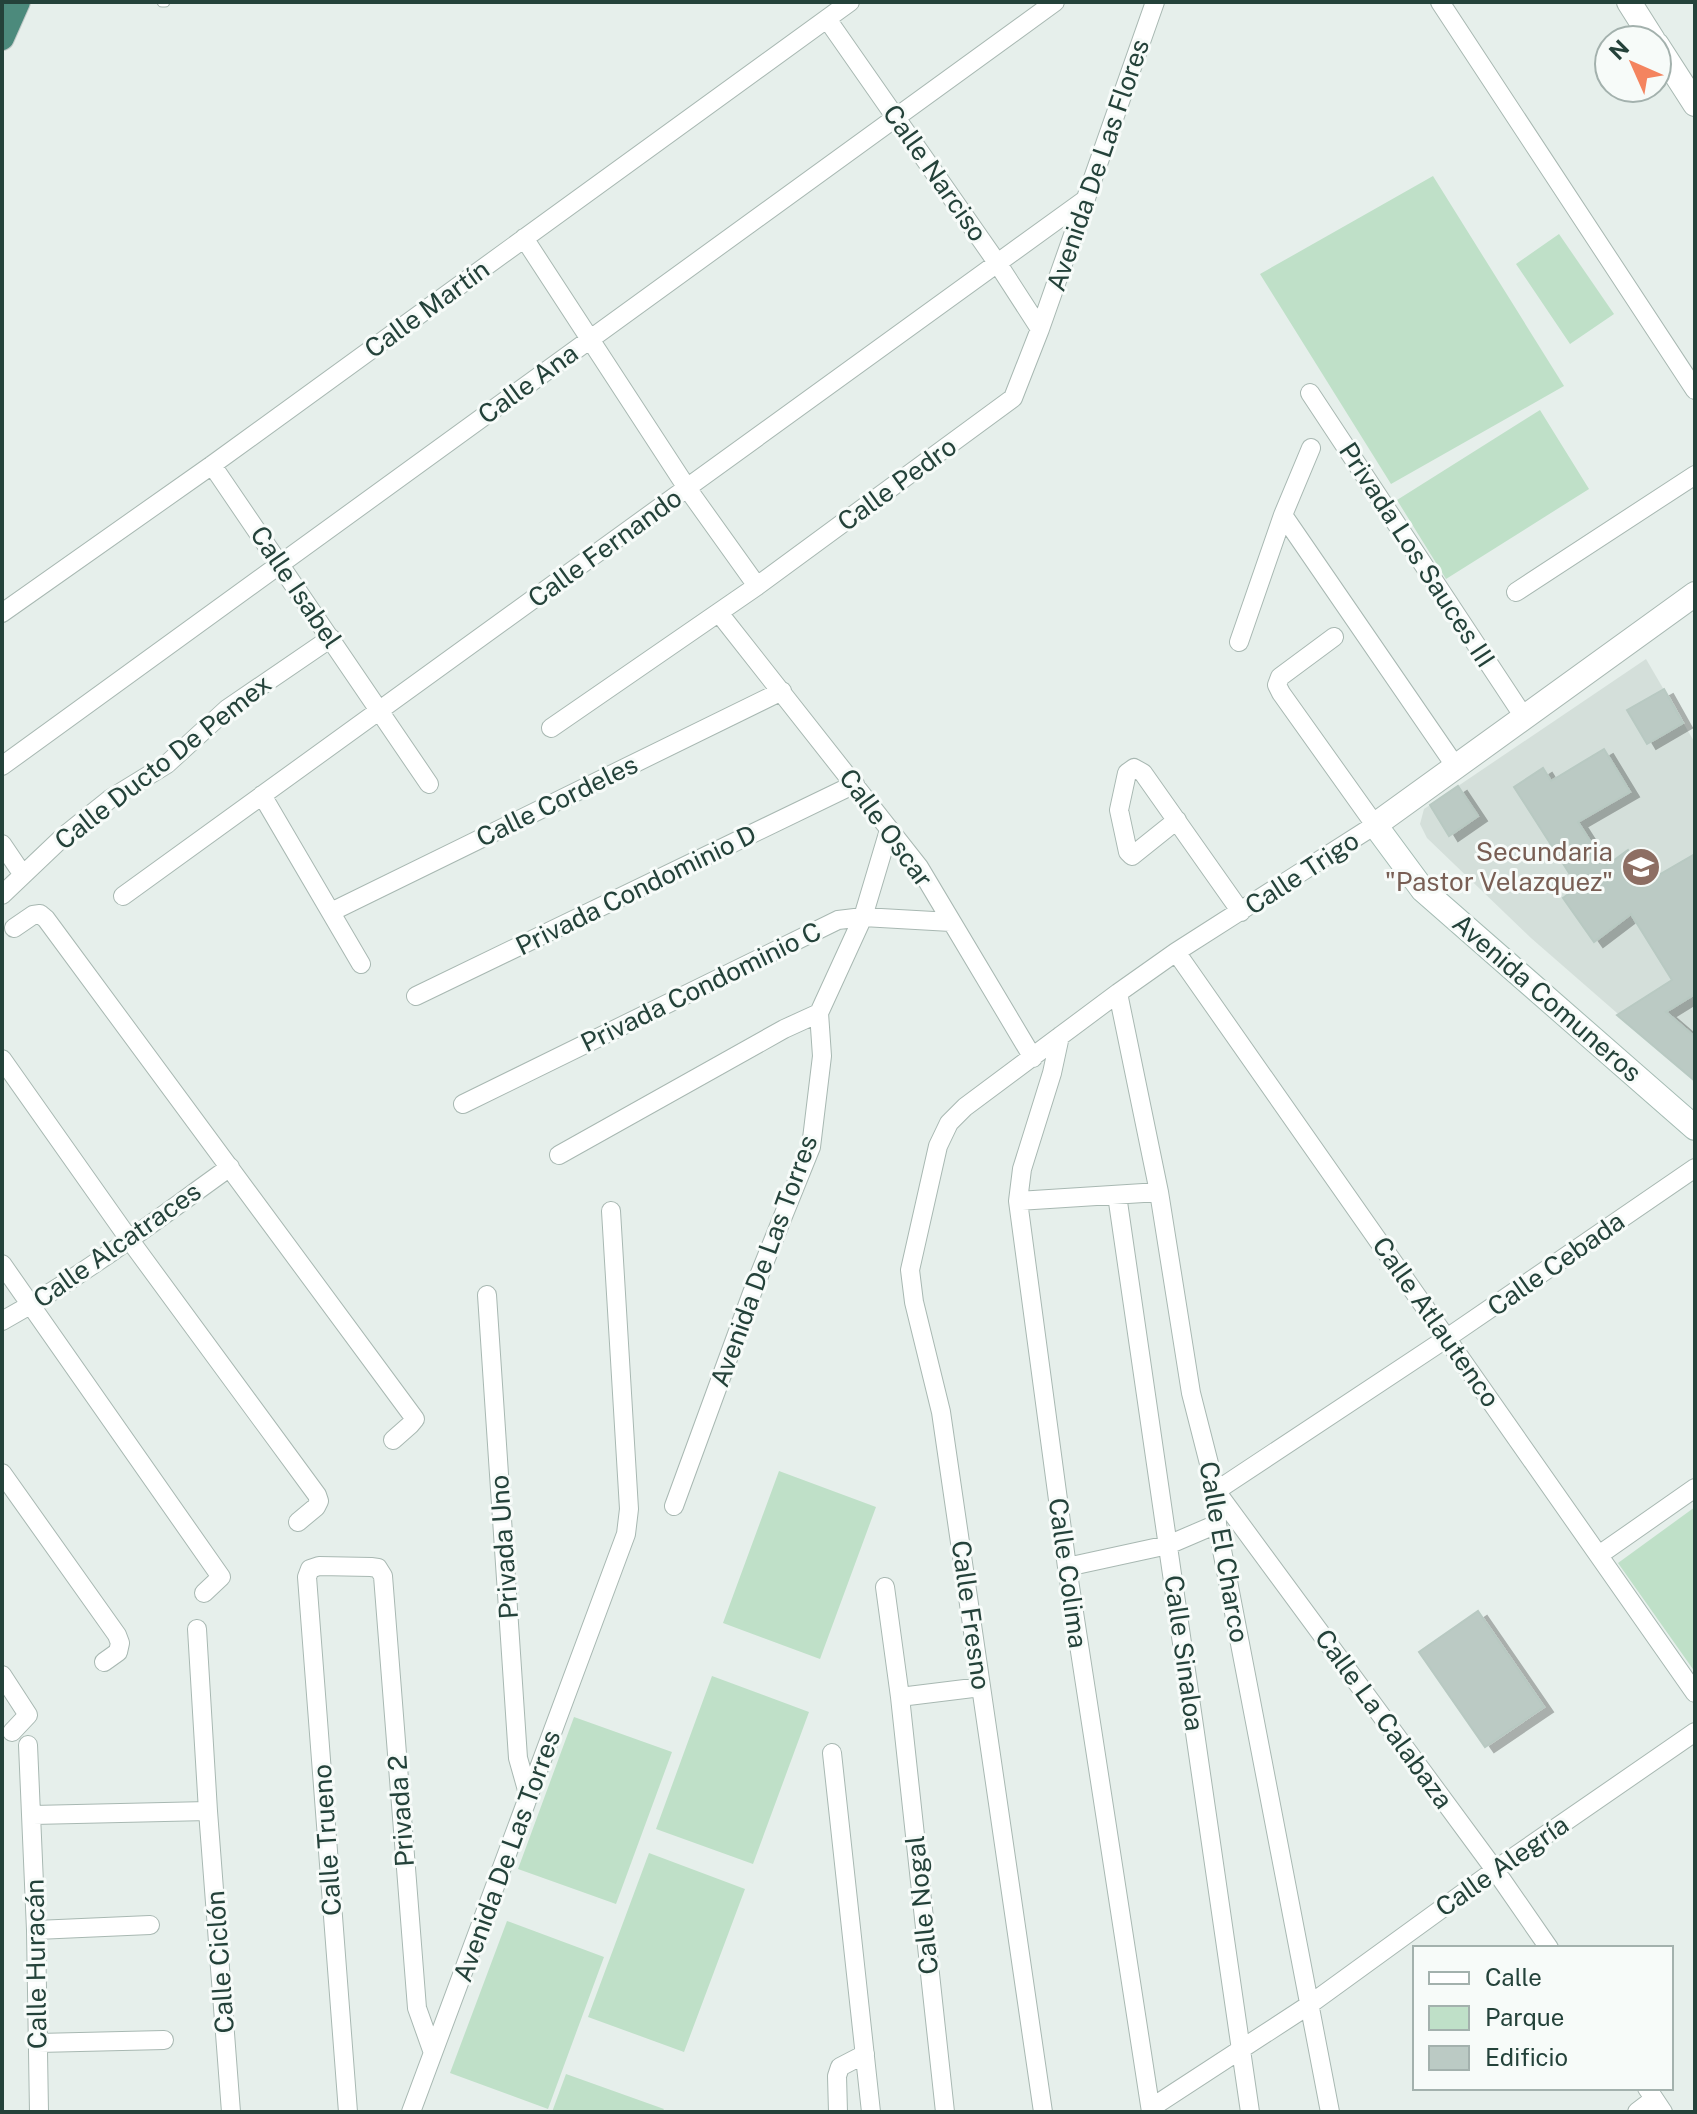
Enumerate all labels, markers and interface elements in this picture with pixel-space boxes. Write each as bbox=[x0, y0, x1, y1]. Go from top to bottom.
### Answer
north arrow bbox=[1593, 24, 1673, 104]
street label: Avenida De Las Flores bbox=[1040, 35, 1155, 295]
text: N bbox=[1604, 35, 1634, 65]
street label: Calle Narciso bbox=[877, 98, 994, 247]
street label: Calle Martín bbox=[358, 253, 495, 364]
street label: Calle Ana bbox=[472, 337, 584, 430]
street label: Calle Pedro bbox=[831, 430, 962, 537]
street label: Privada Los Sauces III bbox=[1333, 436, 1502, 673]
street label: Calle Fernando bbox=[522, 482, 688, 614]
street label: Calle Isabel bbox=[244, 520, 349, 654]
street label: Calle Ducto De Pemex bbox=[48, 668, 277, 856]
street label: Calle Cordeles bbox=[471, 748, 642, 853]
street label: Calle Oscar bbox=[833, 763, 940, 893]
street label: Privada Condominio D bbox=[510, 818, 761, 961]
street label: Calle Trigo bbox=[1239, 824, 1364, 921]
place label: Secundaria "Pastor Velazquez" bbox=[1385, 836, 1613, 897]
school or university icon: Secundaria "Pastor Velazquez" bbox=[1620, 846, 1662, 888]
street label: Avenida Comuneros bbox=[1447, 907, 1648, 1088]
street label: Privada Condominio C bbox=[576, 915, 826, 1058]
street label: Avenida De Las Torres bbox=[704, 1131, 823, 1391]
street label: Calle Alcatraces bbox=[27, 1175, 206, 1314]
street label: Calle Cebada bbox=[1481, 1205, 1630, 1322]
street label: Calle Atlautenco bbox=[1366, 1231, 1507, 1413]
street label: Calle El Charco bbox=[1193, 1459, 1256, 1645]
street label: Privada Uno bbox=[483, 1474, 524, 1620]
street label: Calle Colima bbox=[1043, 1496, 1094, 1650]
street label: Calle Fresno bbox=[946, 1538, 997, 1692]
street label: Calle Sinaloa bbox=[1158, 1573, 1211, 1733]
street label: Calle La Calabaza bbox=[1309, 1623, 1460, 1814]
street label: Avenida De Las Torres bbox=[447, 1726, 566, 1986]
street label: Privada 2 bbox=[381, 1754, 420, 1868]
street label: Calle Trueno bbox=[306, 1763, 347, 1917]
street label: Calle Alegría bbox=[1429, 1808, 1574, 1923]
street label: Calle Nogal bbox=[899, 1834, 944, 1976]
street label: Calle Huracán bbox=[19, 1879, 52, 2049]
street label: Calle Ciclón bbox=[199, 1890, 240, 2034]
legend bbox=[1413, 1946, 1673, 2090]
text: Calle bbox=[1485, 1963, 1542, 1991]
text: Parque bbox=[1485, 2003, 1564, 2031]
text: Edificio bbox=[1485, 2043, 1568, 2071]

